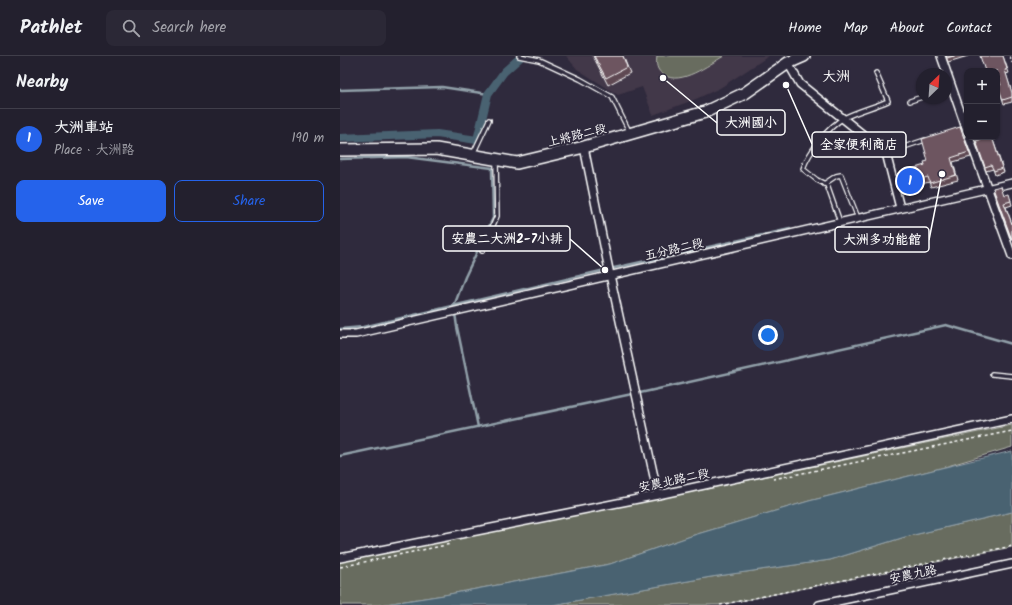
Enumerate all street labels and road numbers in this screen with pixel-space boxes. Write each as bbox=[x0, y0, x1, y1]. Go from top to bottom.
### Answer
street label: 上將路二段 bbox=[546, 119, 609, 152]
street label: 五分路二段 bbox=[643, 233, 705, 265]
street label: 安農北路二段 bbox=[637, 464, 711, 497]
street label: 安農九路 bbox=[888, 560, 939, 589]

